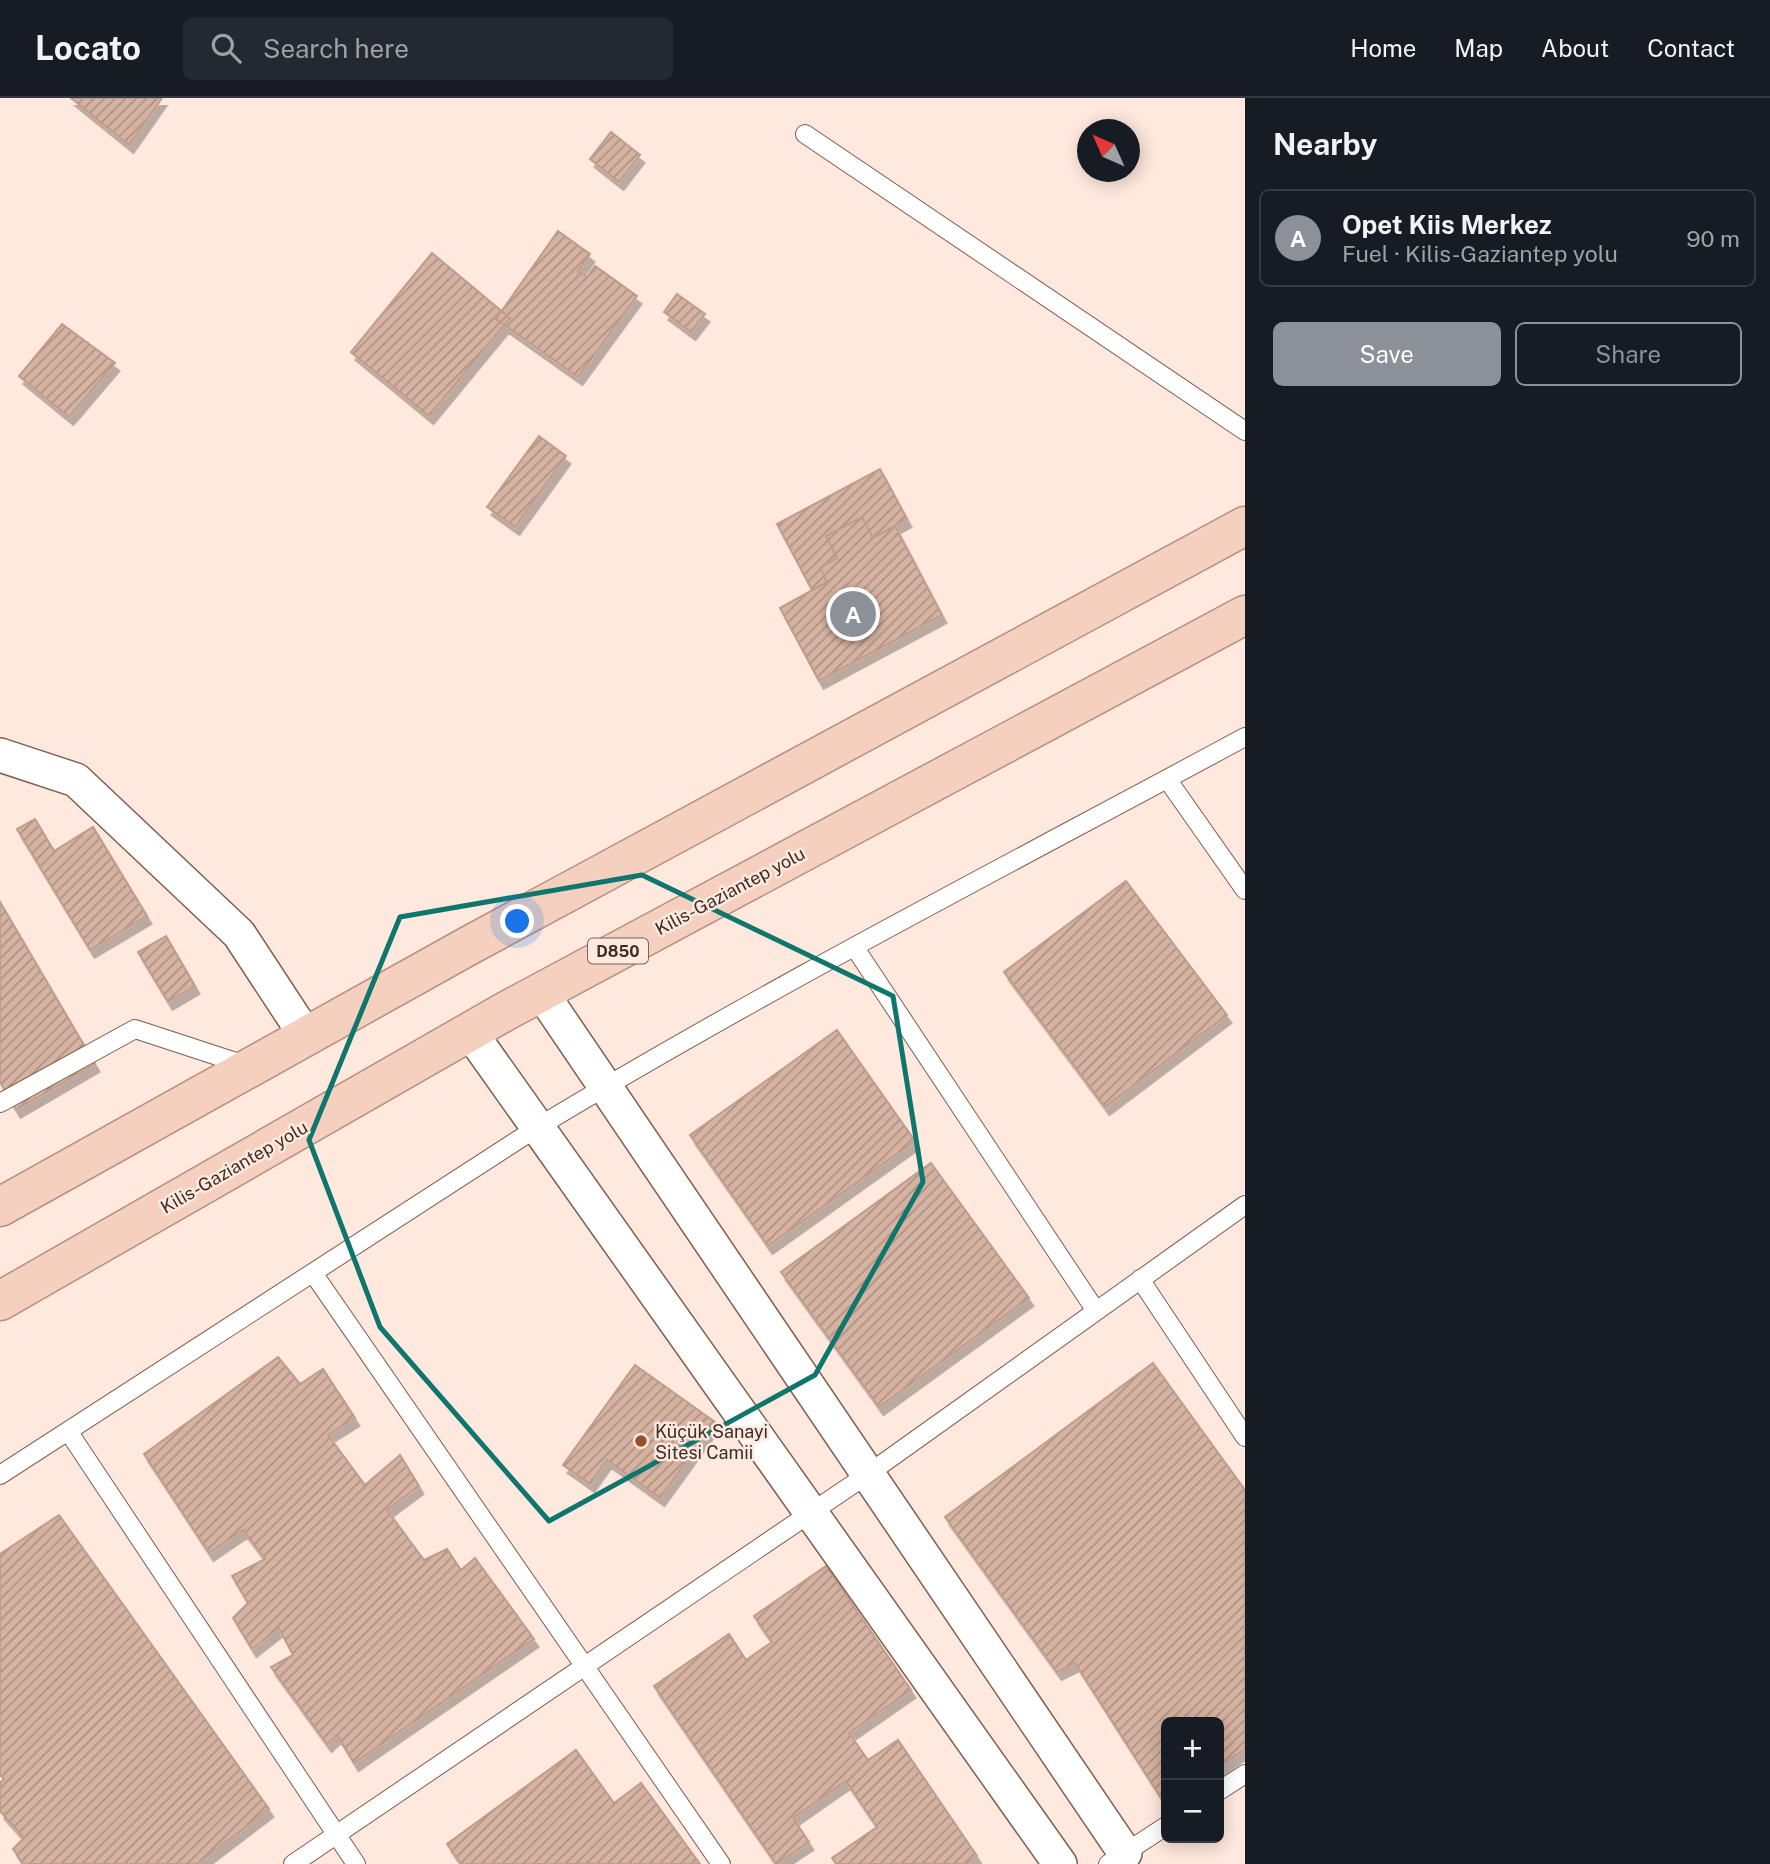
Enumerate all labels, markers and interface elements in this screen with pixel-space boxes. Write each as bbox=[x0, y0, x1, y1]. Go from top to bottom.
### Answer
search box bbox=[183, 17, 673, 80]
text: Locato bbox=[35, 29, 141, 67]
icon: search bbox=[207, 29, 245, 67]
text: Search here bbox=[263, 33, 409, 64]
text: Home bbox=[1350, 34, 1416, 62]
text: Map bbox=[1454, 34, 1503, 62]
text: About bbox=[1541, 34, 1609, 62]
text: Contact bbox=[1647, 34, 1735, 62]
north arrow bbox=[1077, 119, 1140, 182]
text: Nearby bbox=[1273, 126, 1377, 162]
text: Opet Kiis Merkez bbox=[1342, 209, 1552, 240]
text: A bbox=[1290, 225, 1306, 252]
text: 90 m bbox=[1686, 225, 1740, 252]
text: Fuel · Kilis-Gaziantep yolu bbox=[1342, 240, 1618, 267]
button: Save bbox=[1273, 322, 1501, 386]
button: Share bbox=[1515, 322, 1742, 386]
pin: A bbox=[830, 588, 876, 640]
street label: Kilis-Gaziantep yolu bbox=[652, 843, 808, 939]
your location bbox=[500, 904, 534, 938]
road number: D850 bbox=[588, 938, 648, 964]
street label: Kilis-Gaziantep yolu bbox=[157, 1116, 311, 1218]
place label: Küçük Sanayi Sitesi Camii bbox=[655, 1421, 768, 1463]
marker: Küçük Sanayi Sitesi Camii bbox=[633, 1433, 649, 1449]
map controls bbox=[1161, 1717, 1224, 1843]
button: + bbox=[1161, 1717, 1224, 1780]
button: − bbox=[1161, 1780, 1224, 1843]

